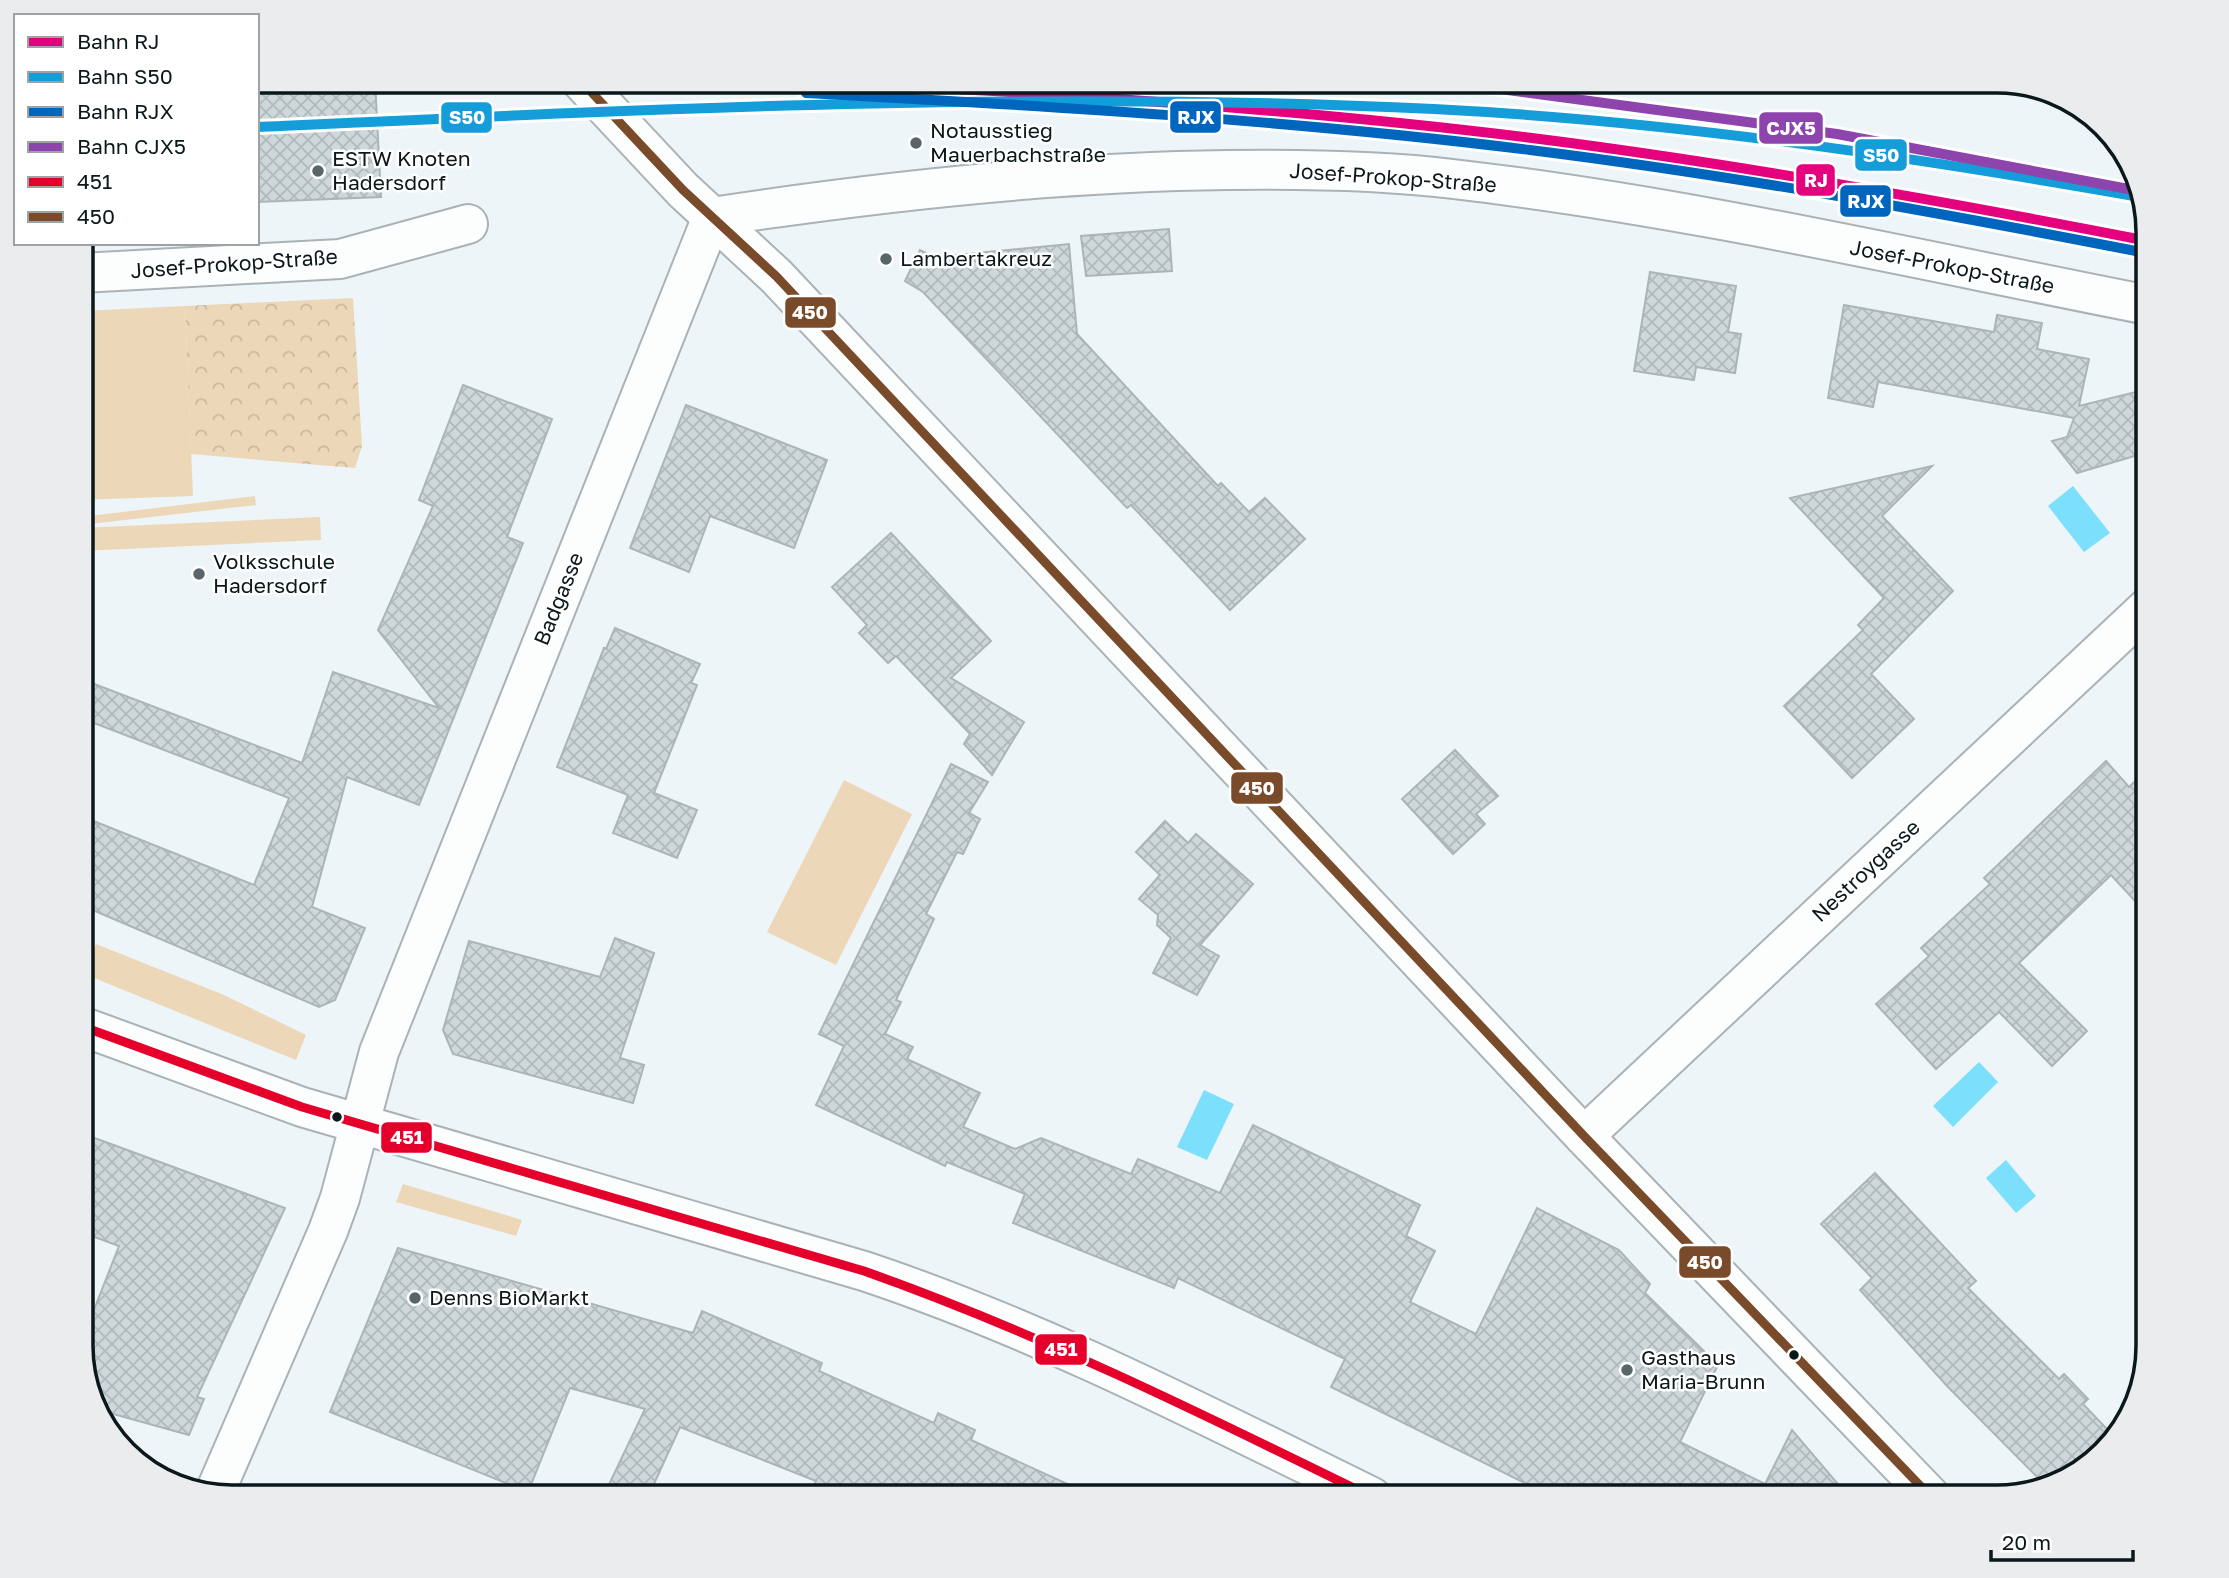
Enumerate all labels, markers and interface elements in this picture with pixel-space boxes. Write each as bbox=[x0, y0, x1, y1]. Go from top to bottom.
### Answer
legend bbox=[14, 14, 259, 245]
text: Bahn RJ bbox=[77, 28, 160, 54]
text: Bahn S50 bbox=[77, 63, 173, 89]
text: Bahn RJX bbox=[77, 98, 174, 124]
line badge: RJX bbox=[1169, 100, 1222, 134]
line badge: S50 bbox=[440, 101, 493, 134]
text: S50 bbox=[449, 105, 485, 128]
text: RJX bbox=[1177, 105, 1215, 128]
line badge: CJX5 bbox=[1758, 111, 1824, 145]
text: CJX5 bbox=[1766, 116, 1816, 139]
place label: Notausstieg Mauerbachstraße bbox=[930, 117, 1106, 167]
text: Bahn CJX5 bbox=[77, 133, 186, 159]
marker: Notausstieg Mauerbachstraße bbox=[908, 135, 924, 151]
line badge: S50 bbox=[1854, 138, 1908, 172]
text: S50 bbox=[1863, 143, 1899, 166]
place label: ESTW Knoten Hadersdorf bbox=[332, 145, 471, 195]
street label: Josef-Prokop-Straße bbox=[1289, 157, 1498, 197]
marker: ESTW Knoten Hadersdorf bbox=[310, 163, 326, 179]
line badge: RJ bbox=[1795, 163, 1836, 197]
text: 451 bbox=[77, 168, 112, 194]
text: RJ bbox=[1804, 168, 1828, 191]
line badge: RJX bbox=[1839, 184, 1892, 218]
text: RJX bbox=[1847, 189, 1885, 212]
text: 450 bbox=[77, 203, 115, 229]
street label: Josef-Prokop-Straße bbox=[1848, 233, 2057, 299]
street label: Josef-Prokop-Straße bbox=[129, 243, 338, 283]
place label: Lambertakreuz bbox=[900, 245, 1052, 271]
marker: Lambertakreuz bbox=[878, 251, 894, 267]
line badge: 450 bbox=[784, 296, 837, 329]
text: 450 bbox=[792, 300, 828, 323]
place label: Volksschule Hadersdorf bbox=[213, 548, 335, 598]
street label: Badgasse bbox=[528, 548, 588, 649]
marker: Volksschule Hadersdorf bbox=[191, 566, 207, 582]
line badge: 450 bbox=[1230, 771, 1284, 805]
text: 450 bbox=[1239, 776, 1275, 799]
street label: Nestroygasse bbox=[1806, 814, 1925, 927]
unlabelled marker bbox=[330, 1110, 344, 1124]
line badge: 451 bbox=[380, 1121, 433, 1154]
text: 451 bbox=[390, 1125, 424, 1148]
line badge: 450 bbox=[1678, 1245, 1732, 1279]
text: 450 bbox=[1687, 1250, 1723, 1273]
place label: Denns BioMarkt bbox=[429, 1284, 589, 1310]
marker: Denns BioMarkt bbox=[407, 1290, 423, 1306]
line badge: 451 bbox=[1034, 1333, 1088, 1366]
text: 451 bbox=[1044, 1337, 1078, 1360]
place label: Gasthaus Maria-Brunn bbox=[1641, 1344, 1765, 1394]
unlabelled marker bbox=[1787, 1348, 1801, 1362]
marker: Gasthaus Maria-Brunn bbox=[1619, 1362, 1635, 1378]
scale bar bbox=[1991, 1518, 2133, 1562]
text: 20 m bbox=[2002, 1529, 2051, 1555]

